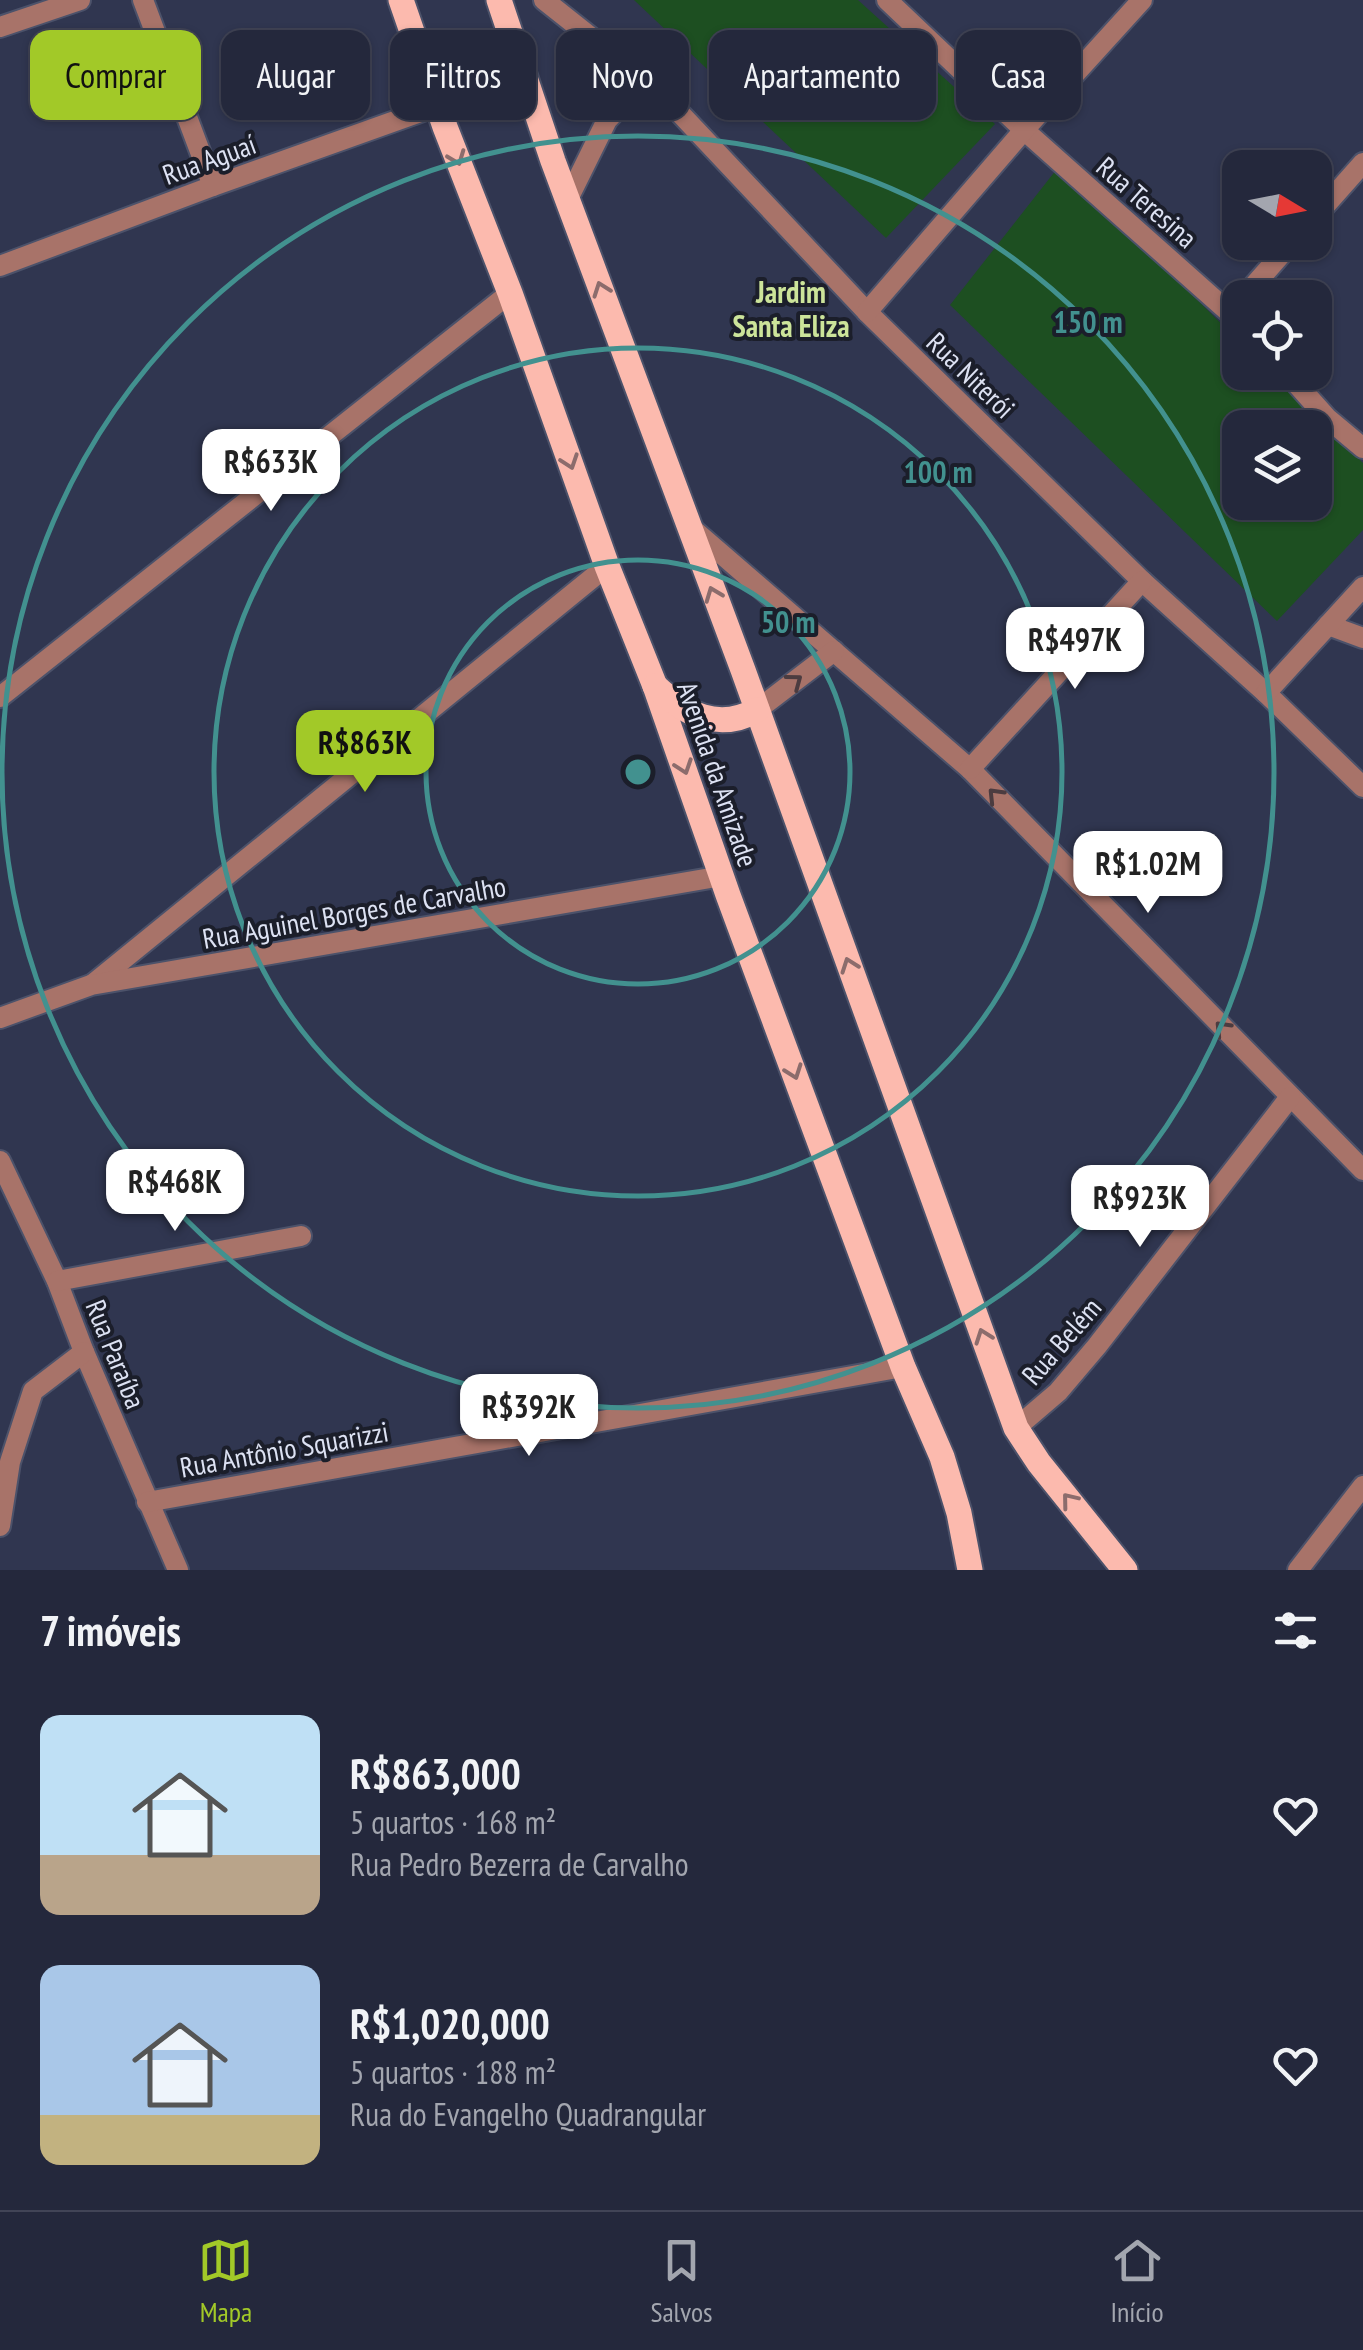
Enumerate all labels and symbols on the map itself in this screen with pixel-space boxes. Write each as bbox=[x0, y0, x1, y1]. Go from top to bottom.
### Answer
street label: Rua Aguaí bbox=[157, 125, 261, 193]
one-way arrow bbox=[445, 148, 465, 165]
street label: Rua Teresina bbox=[1089, 148, 1205, 256]
north arrow bbox=[1222, 150, 1332, 260]
district label: Jardim Santa Eliza bbox=[732, 272, 850, 345]
one-way arrow bbox=[593, 281, 613, 299]
text: 150 m bbox=[1053, 302, 1123, 341]
street label: Rua Niterói bbox=[919, 324, 1023, 426]
pin: R$633K bbox=[190, 429, 352, 514]
text: 100 m bbox=[903, 452, 973, 491]
one-way arrow bbox=[558, 453, 579, 470]
one-way arrow bbox=[705, 586, 725, 603]
text: 50 m bbox=[761, 602, 815, 641]
pin: R$497K bbox=[994, 607, 1156, 692]
one-way arrow bbox=[784, 675, 802, 692]
street label: Avenida da Amizade bbox=[669, 677, 767, 871]
pin: R$863K bbox=[284, 710, 446, 795]
centre of rings bbox=[620, 754, 656, 790]
one-way arrow bbox=[672, 757, 692, 774]
one-way arrow bbox=[989, 788, 1007, 807]
pin: R$1.02M bbox=[1056, 831, 1240, 916]
street label: Rua Aguinel Borges de Carvalho bbox=[199, 867, 509, 957]
one-way arrow bbox=[840, 957, 861, 974]
one-way arrow bbox=[1215, 1021, 1233, 1039]
one-way arrow bbox=[782, 1063, 803, 1080]
pin: R$468K bbox=[94, 1149, 256, 1234]
pin: R$923K bbox=[1059, 1165, 1221, 1250]
street label: Rua Belém bbox=[1013, 1290, 1109, 1392]
street label: Rua Paraíba bbox=[77, 1294, 155, 1414]
one-way arrow bbox=[974, 1329, 995, 1346]
pin: R$392K bbox=[448, 1374, 610, 1459]
street label: Rua Antônio Squarizzi bbox=[177, 1412, 391, 1486]
one-way arrow bbox=[1063, 1493, 1081, 1511]

